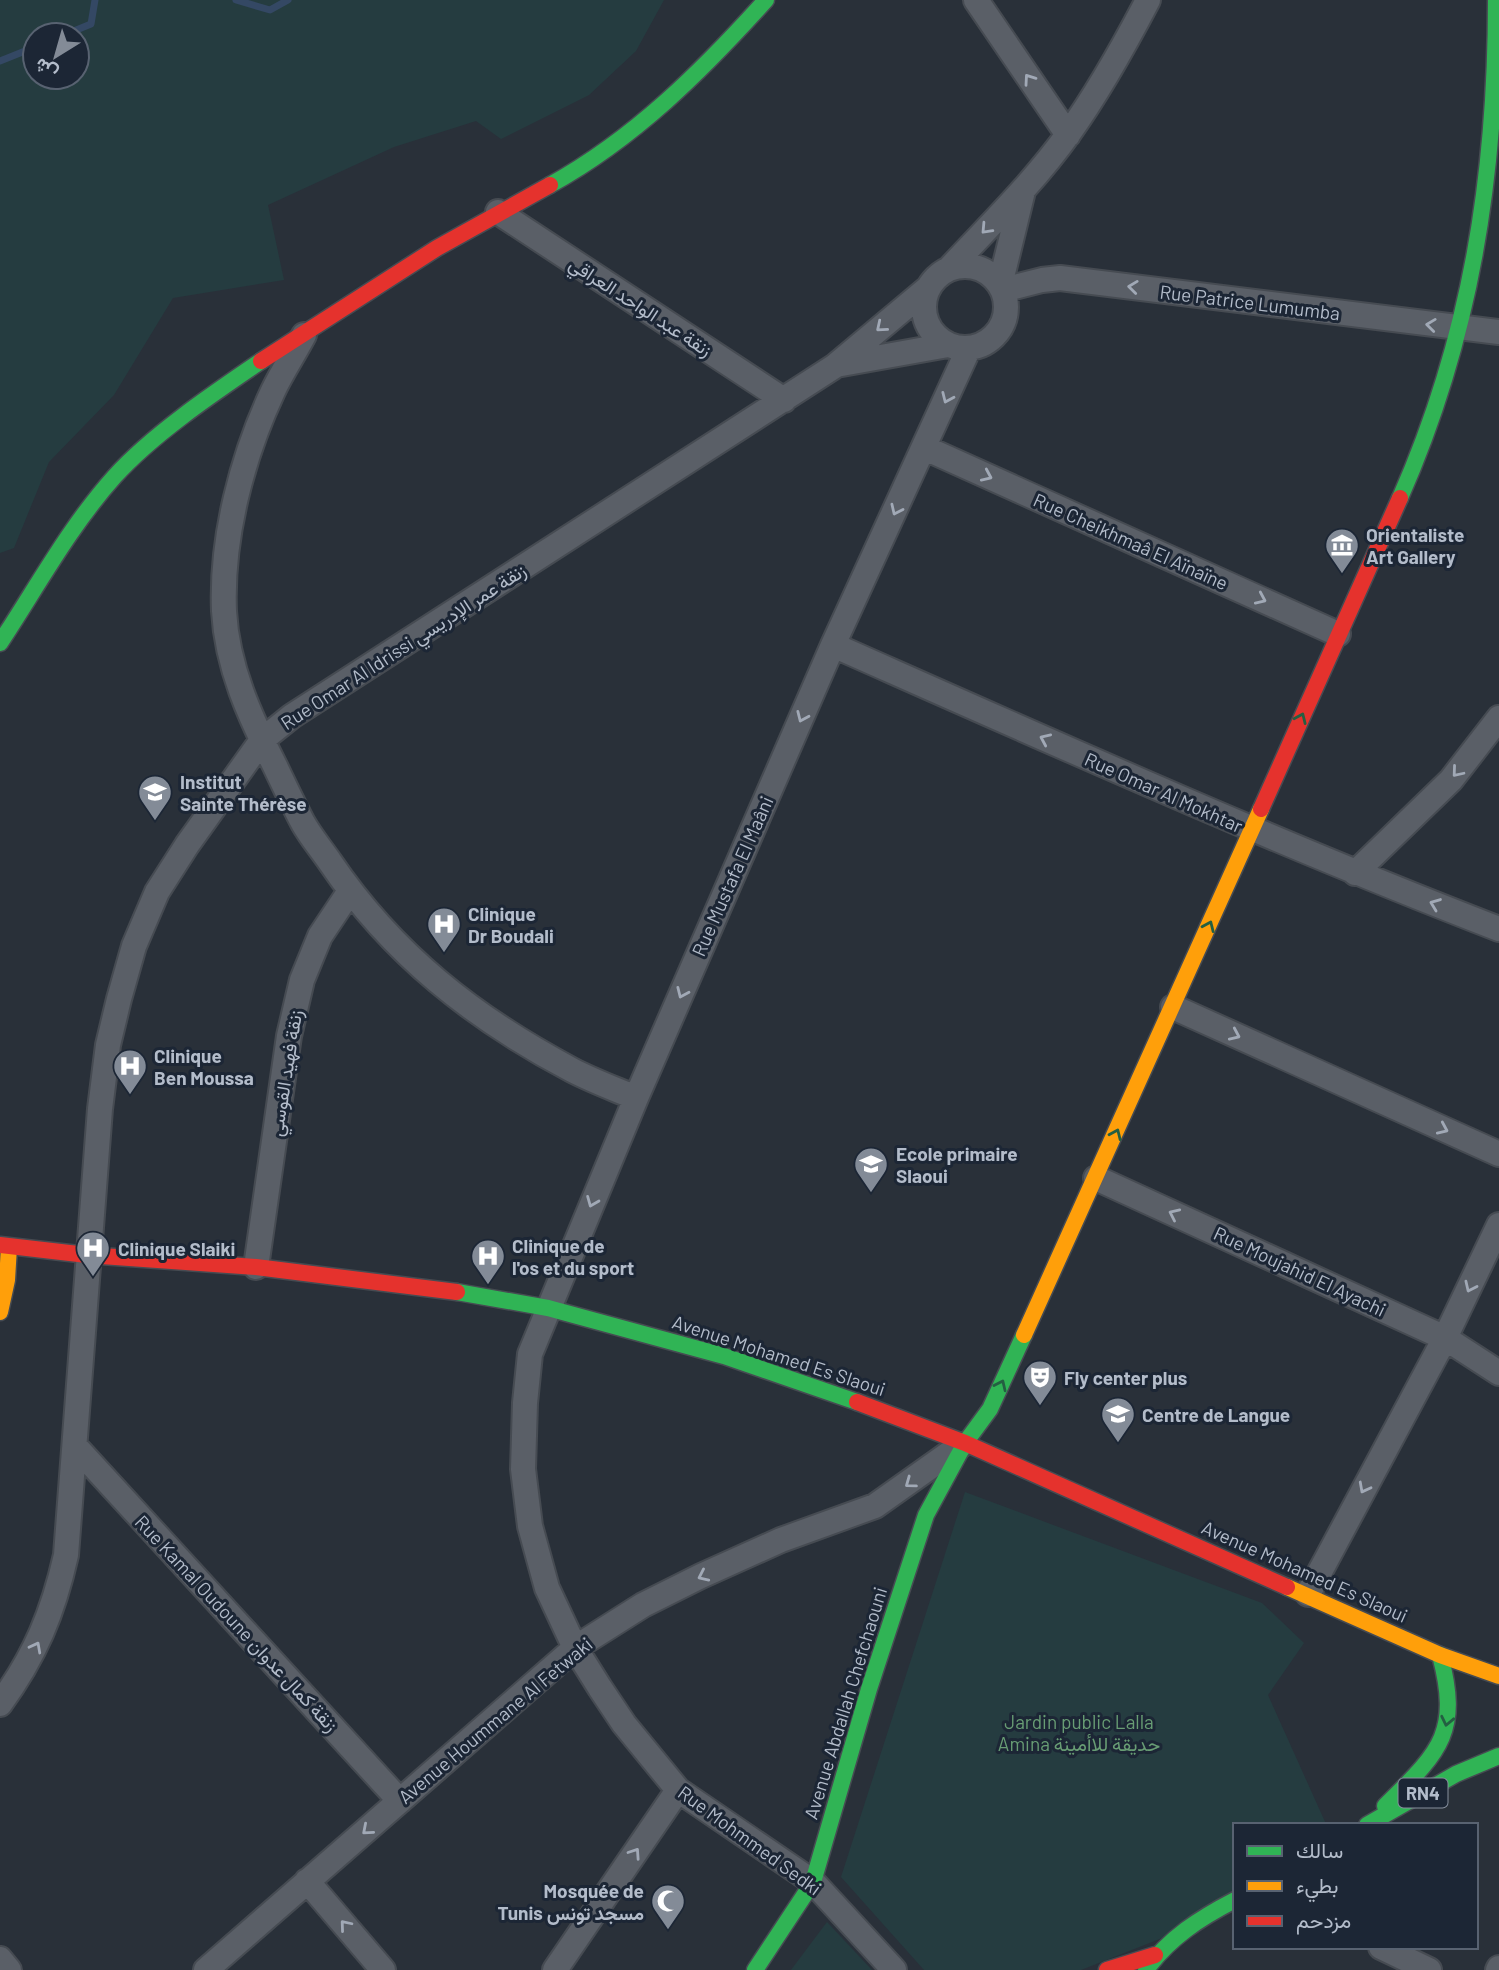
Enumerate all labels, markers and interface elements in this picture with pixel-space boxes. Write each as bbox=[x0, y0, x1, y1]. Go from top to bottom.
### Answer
north arrow bbox=[21, 21, 91, 91]
text: ش bbox=[29, 53, 62, 86]
one-way arrow bbox=[1025, 74, 1037, 87]
one-way arrow bbox=[982, 221, 994, 234]
street label: زنقة عبد الواحد العراقي bbox=[563, 251, 717, 365]
one-way arrow bbox=[1127, 280, 1138, 295]
street label: Rue Patrice Lumumba bbox=[1158, 280, 1342, 324]
one-way arrow bbox=[1425, 317, 1437, 332]
one-way arrow bbox=[877, 319, 889, 332]
one-way arrow bbox=[941, 391, 955, 403]
one-way arrow bbox=[980, 468, 992, 482]
street label: Rue Cheikhmaâ El Aïnaïne bbox=[1030, 488, 1232, 594]
one-way arrow bbox=[890, 502, 904, 515]
place label: Orientaliste Art Gallery bbox=[1366, 523, 1464, 568]
museum icon: Orientaliste Art Gallery bbox=[1323, 526, 1361, 575]
street label: Rue Omar Al Idrissi زنقة عمر الإدريسي bbox=[276, 558, 533, 738]
one-way arrow bbox=[1254, 591, 1267, 605]
one-way arrow bbox=[796, 710, 810, 722]
one-way arrow bbox=[1293, 713, 1307, 725]
one-way arrow bbox=[1040, 733, 1053, 747]
street label: Rue Omar Al Mokhtar bbox=[1081, 747, 1247, 837]
one-way arrow bbox=[1453, 764, 1465, 777]
place label: Institut Sainte Thérèse bbox=[180, 770, 307, 815]
school or university icon: Institut Sainte Thérèse bbox=[136, 773, 174, 822]
street label: Rue Mustafa El Maâni bbox=[686, 792, 778, 960]
one-way arrow bbox=[1430, 899, 1442, 913]
place label: Clinique Dr Boudali bbox=[468, 902, 554, 947]
hospital icon: Clinique Dr Boudali bbox=[425, 905, 463, 954]
one-way arrow bbox=[1201, 921, 1215, 933]
one-way arrow bbox=[676, 986, 690, 998]
street label: زنقة فهيد القوسي bbox=[264, 1008, 311, 1139]
one-way arrow bbox=[1228, 1027, 1241, 1041]
place label: Clinique Ben Moussa bbox=[154, 1044, 254, 1089]
hospital icon: Clinique Ben Moussa bbox=[111, 1047, 149, 1096]
one-way arrow bbox=[1436, 1121, 1448, 1135]
one-way arrow bbox=[1108, 1129, 1122, 1141]
place label: Ecole primaire Slaoui bbox=[896, 1142, 1018, 1187]
school or university icon: Ecole primaire Slaoui bbox=[852, 1145, 890, 1194]
one-way arrow bbox=[587, 1195, 601, 1207]
one-way arrow bbox=[1169, 1208, 1181, 1222]
street label: Rue Moujahid El Ayachi bbox=[1210, 1221, 1390, 1321]
hospital icon: Clinique Slaiki bbox=[74, 1229, 112, 1278]
place label: Clinique de l'os et du sport bbox=[512, 1234, 634, 1279]
place label: Clinique Slaiki bbox=[118, 1237, 235, 1260]
hospital icon: Clinique de l'os et du sport bbox=[469, 1237, 507, 1286]
one-way arrow bbox=[1464, 1280, 1478, 1292]
street label: Avenue Mohamed Es Slaoui bbox=[669, 1310, 889, 1400]
theatre icon: Fly center plus bbox=[1021, 1358, 1059, 1407]
place label: Fly center plus bbox=[1064, 1366, 1187, 1389]
one-way arrow bbox=[993, 1380, 1007, 1392]
school or university icon: Centre de Langue bbox=[1099, 1395, 1137, 1444]
place label: Centre de Langue bbox=[1142, 1403, 1290, 1426]
one-way arrow bbox=[905, 1475, 917, 1487]
one-way arrow bbox=[1359, 1481, 1373, 1494]
street label: Rue Kamal Oudoune زنقة كمال عدوان bbox=[130, 1510, 343, 1737]
street label: Avenue Mohamed Es Slaoui bbox=[1198, 1515, 1412, 1627]
one-way arrow bbox=[698, 1567, 710, 1581]
street label: Avenue Abdallah Chefchaouni bbox=[799, 1584, 891, 1822]
street label: Avenue Hoummane Al Fetwaki bbox=[393, 1632, 597, 1808]
one-way arrow bbox=[28, 1642, 42, 1654]
park label: Jardin public Lalla Amina حديقة للاأمينة bbox=[998, 1710, 1160, 1756]
one-way arrow bbox=[1441, 1715, 1456, 1727]
road number: RN4 bbox=[1398, 1778, 1448, 1808]
street label: Rue Mohmmed Sedki bbox=[674, 1780, 826, 1900]
one-way arrow bbox=[362, 1822, 375, 1834]
legend bbox=[1233, 1823, 1478, 1949]
text: سالك bbox=[1296, 1837, 1343, 1862]
one-way arrow bbox=[627, 1848, 639, 1861]
text: بطيء bbox=[1296, 1872, 1339, 1903]
place label: Mosquée de Tunis مسجد تونس bbox=[498, 1879, 644, 1926]
mosque icon: Mosquée de Tunis مسجد تونس bbox=[649, 1882, 687, 1931]
text: مزدحم bbox=[1296, 1907, 1351, 1935]
one-way arrow bbox=[341, 1921, 354, 1933]

